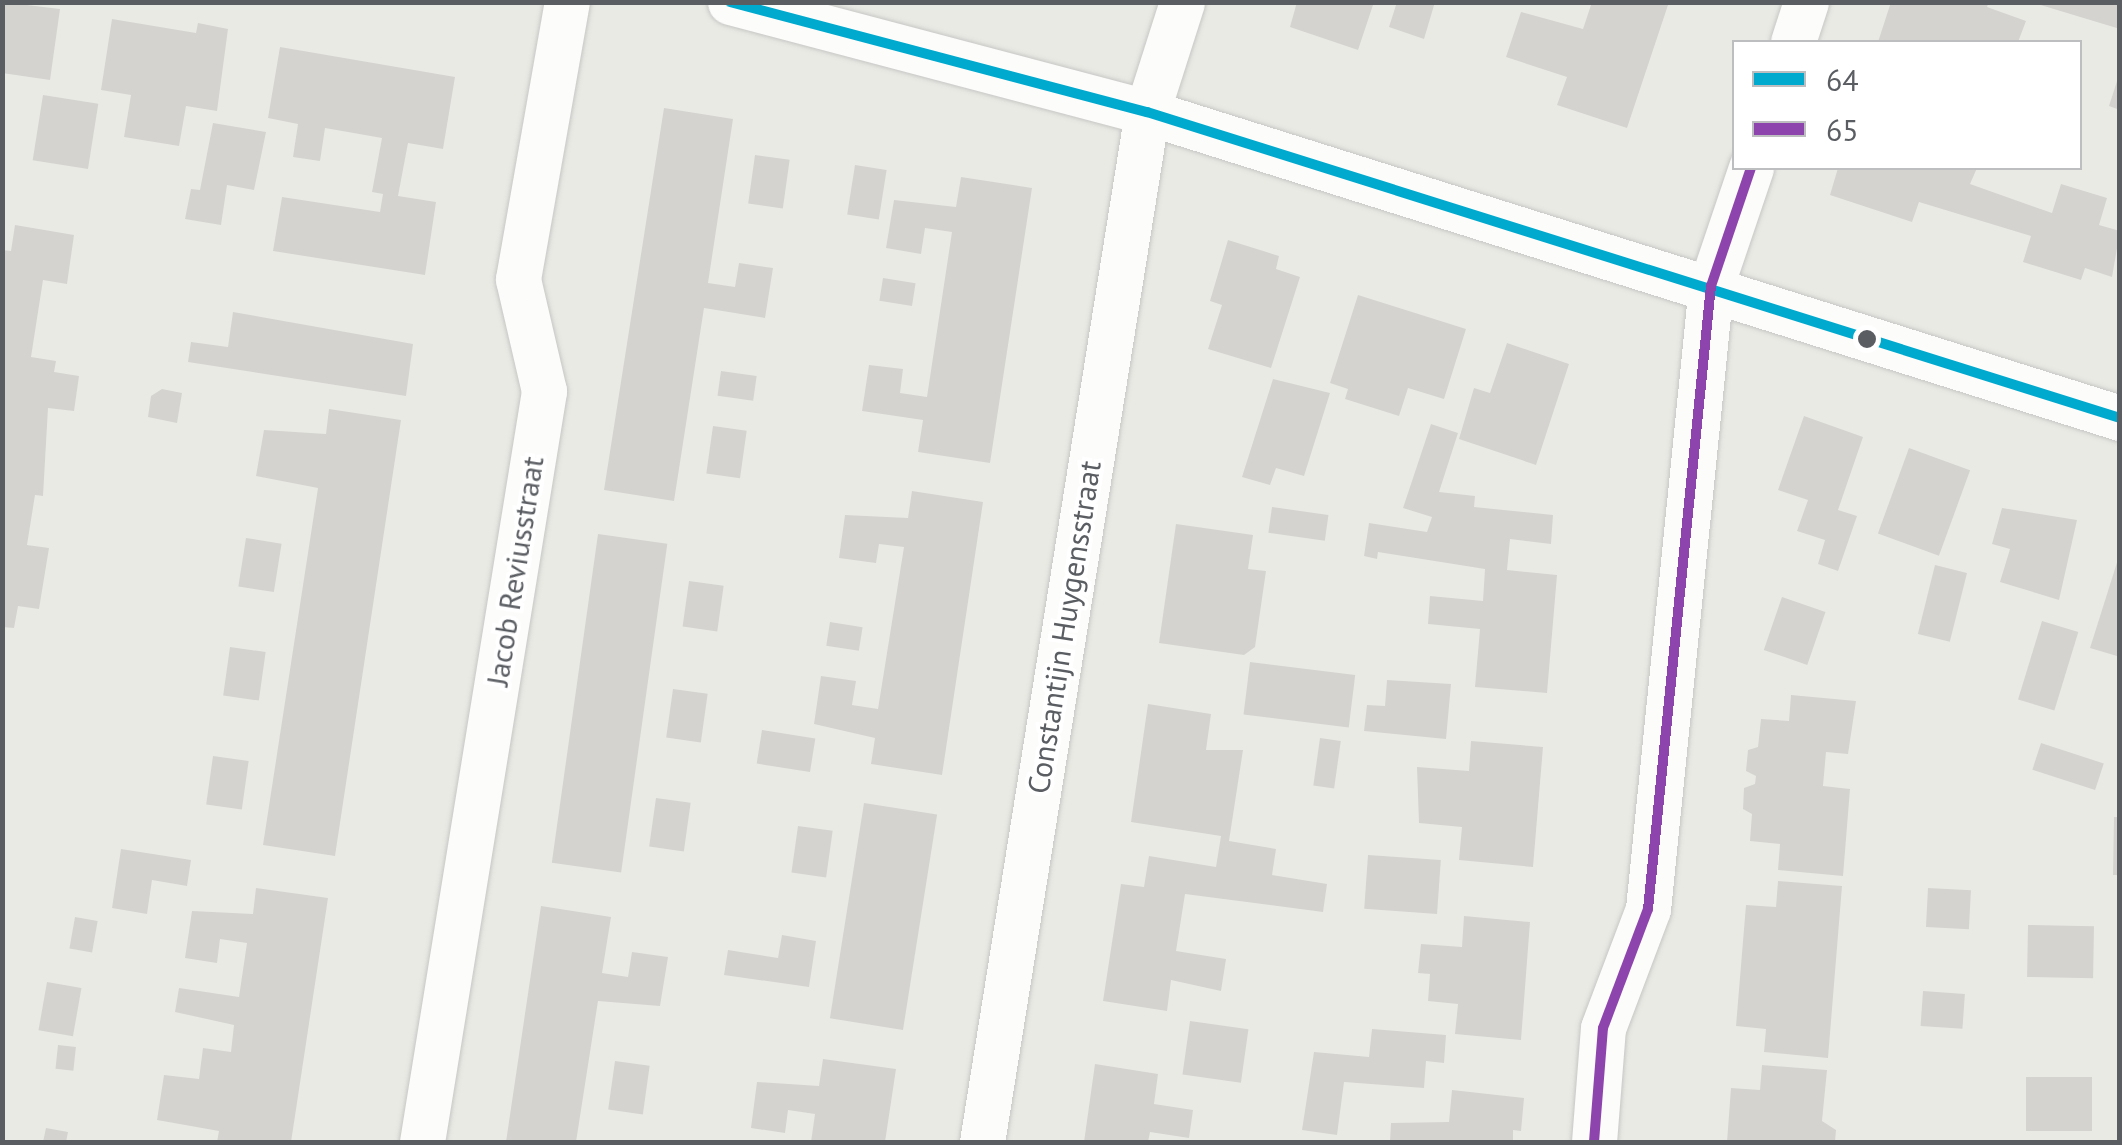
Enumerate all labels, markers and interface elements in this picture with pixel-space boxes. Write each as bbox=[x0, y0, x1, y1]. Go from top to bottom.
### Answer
legend bbox=[1732, 40, 2082, 170]
text: 64 bbox=[1826, 60, 1859, 99]
text: 65 bbox=[1826, 110, 1859, 149]
unlabelled marker bbox=[1857, 329, 1877, 349]
street label: Jacob Reviusstraat bbox=[479, 454, 551, 688]
street label: Constantijn Huygensstraat bbox=[1020, 458, 1108, 796]

